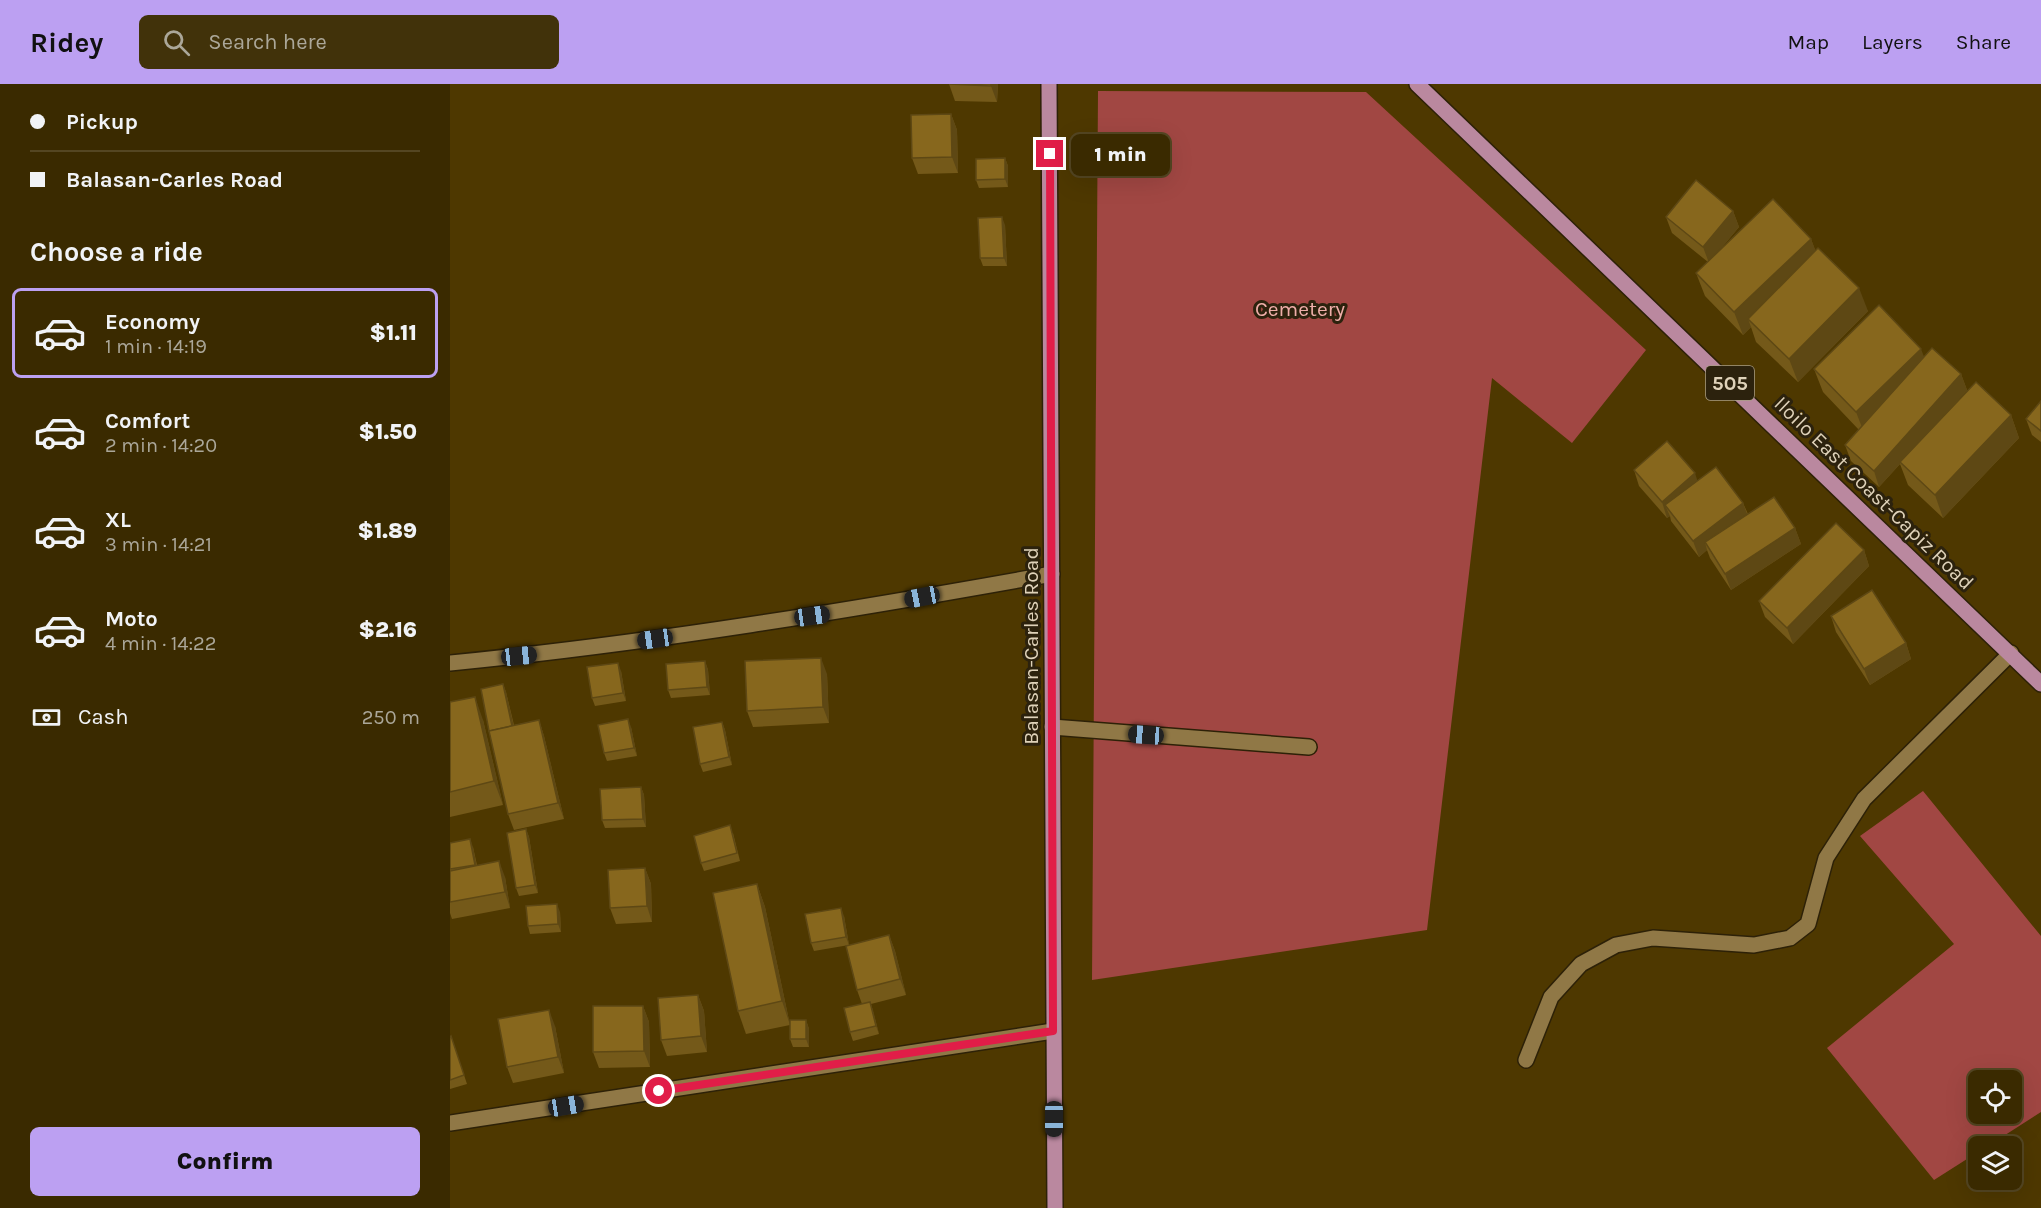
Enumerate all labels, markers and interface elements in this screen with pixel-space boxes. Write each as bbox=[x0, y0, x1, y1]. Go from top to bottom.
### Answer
search box bbox=[139, 15, 559, 69]
text: Ridey bbox=[30, 26, 103, 59]
icon: search bbox=[160, 26, 193, 59]
text: Search here bbox=[208, 29, 327, 55]
text: Map bbox=[1787, 30, 1829, 54]
text: Layers bbox=[1862, 30, 1923, 54]
text: Share bbox=[1956, 30, 2011, 54]
text: Pickup bbox=[66, 109, 138, 135]
callout: 1 min bbox=[1071, 133, 1170, 175]
route end bbox=[1036, 140, 1063, 167]
text: 1 min bbox=[1094, 143, 1147, 166]
text: Balasan-Carles Road bbox=[66, 167, 283, 193]
text: Choose a ride bbox=[30, 236, 203, 268]
park label: Cemetery bbox=[1255, 297, 1345, 321]
icon: car bbox=[33, 306, 87, 360]
text: Economy bbox=[105, 309, 200, 335]
text: $1.11 bbox=[370, 320, 417, 346]
text: 1 min · 14:19 bbox=[105, 335, 207, 358]
road number: 505 bbox=[1706, 366, 1754, 400]
street label: Iloilo East Coast-Capiz Road bbox=[1769, 391, 1979, 595]
icon: car bbox=[33, 405, 87, 459]
text: Comfort bbox=[105, 408, 190, 434]
text: $1.50 bbox=[358, 419, 417, 445]
text: 2 min · 14:20 bbox=[105, 434, 217, 457]
icon: car bbox=[33, 504, 87, 558]
text: XL bbox=[105, 507, 131, 533]
text: $1.89 bbox=[357, 518, 417, 544]
text: 3 min · 14:21 bbox=[105, 533, 212, 556]
street label: Balasan-Carles Road bbox=[1019, 547, 1043, 745]
car bbox=[903, 585, 941, 609]
icon: car bbox=[33, 603, 87, 657]
car bbox=[793, 605, 831, 627]
text: Moto bbox=[105, 606, 158, 632]
text: $2.16 bbox=[358, 617, 417, 643]
car bbox=[636, 628, 674, 650]
text: 4 min · 14:22 bbox=[105, 632, 216, 655]
car bbox=[500, 645, 538, 667]
icon: cash bbox=[30, 701, 63, 734]
text: Cash bbox=[78, 704, 128, 730]
text: 250 m bbox=[362, 706, 420, 729]
car bbox=[1127, 725, 1165, 745]
map controls bbox=[1968, 1070, 2022, 1190]
button: locate bbox=[1968, 1070, 2022, 1124]
route start bbox=[645, 1077, 672, 1104]
car bbox=[547, 1094, 585, 1118]
car bbox=[1045, 1101, 1063, 1137]
button: Confirm bbox=[30, 1127, 420, 1196]
button: layers bbox=[1968, 1136, 2022, 1190]

